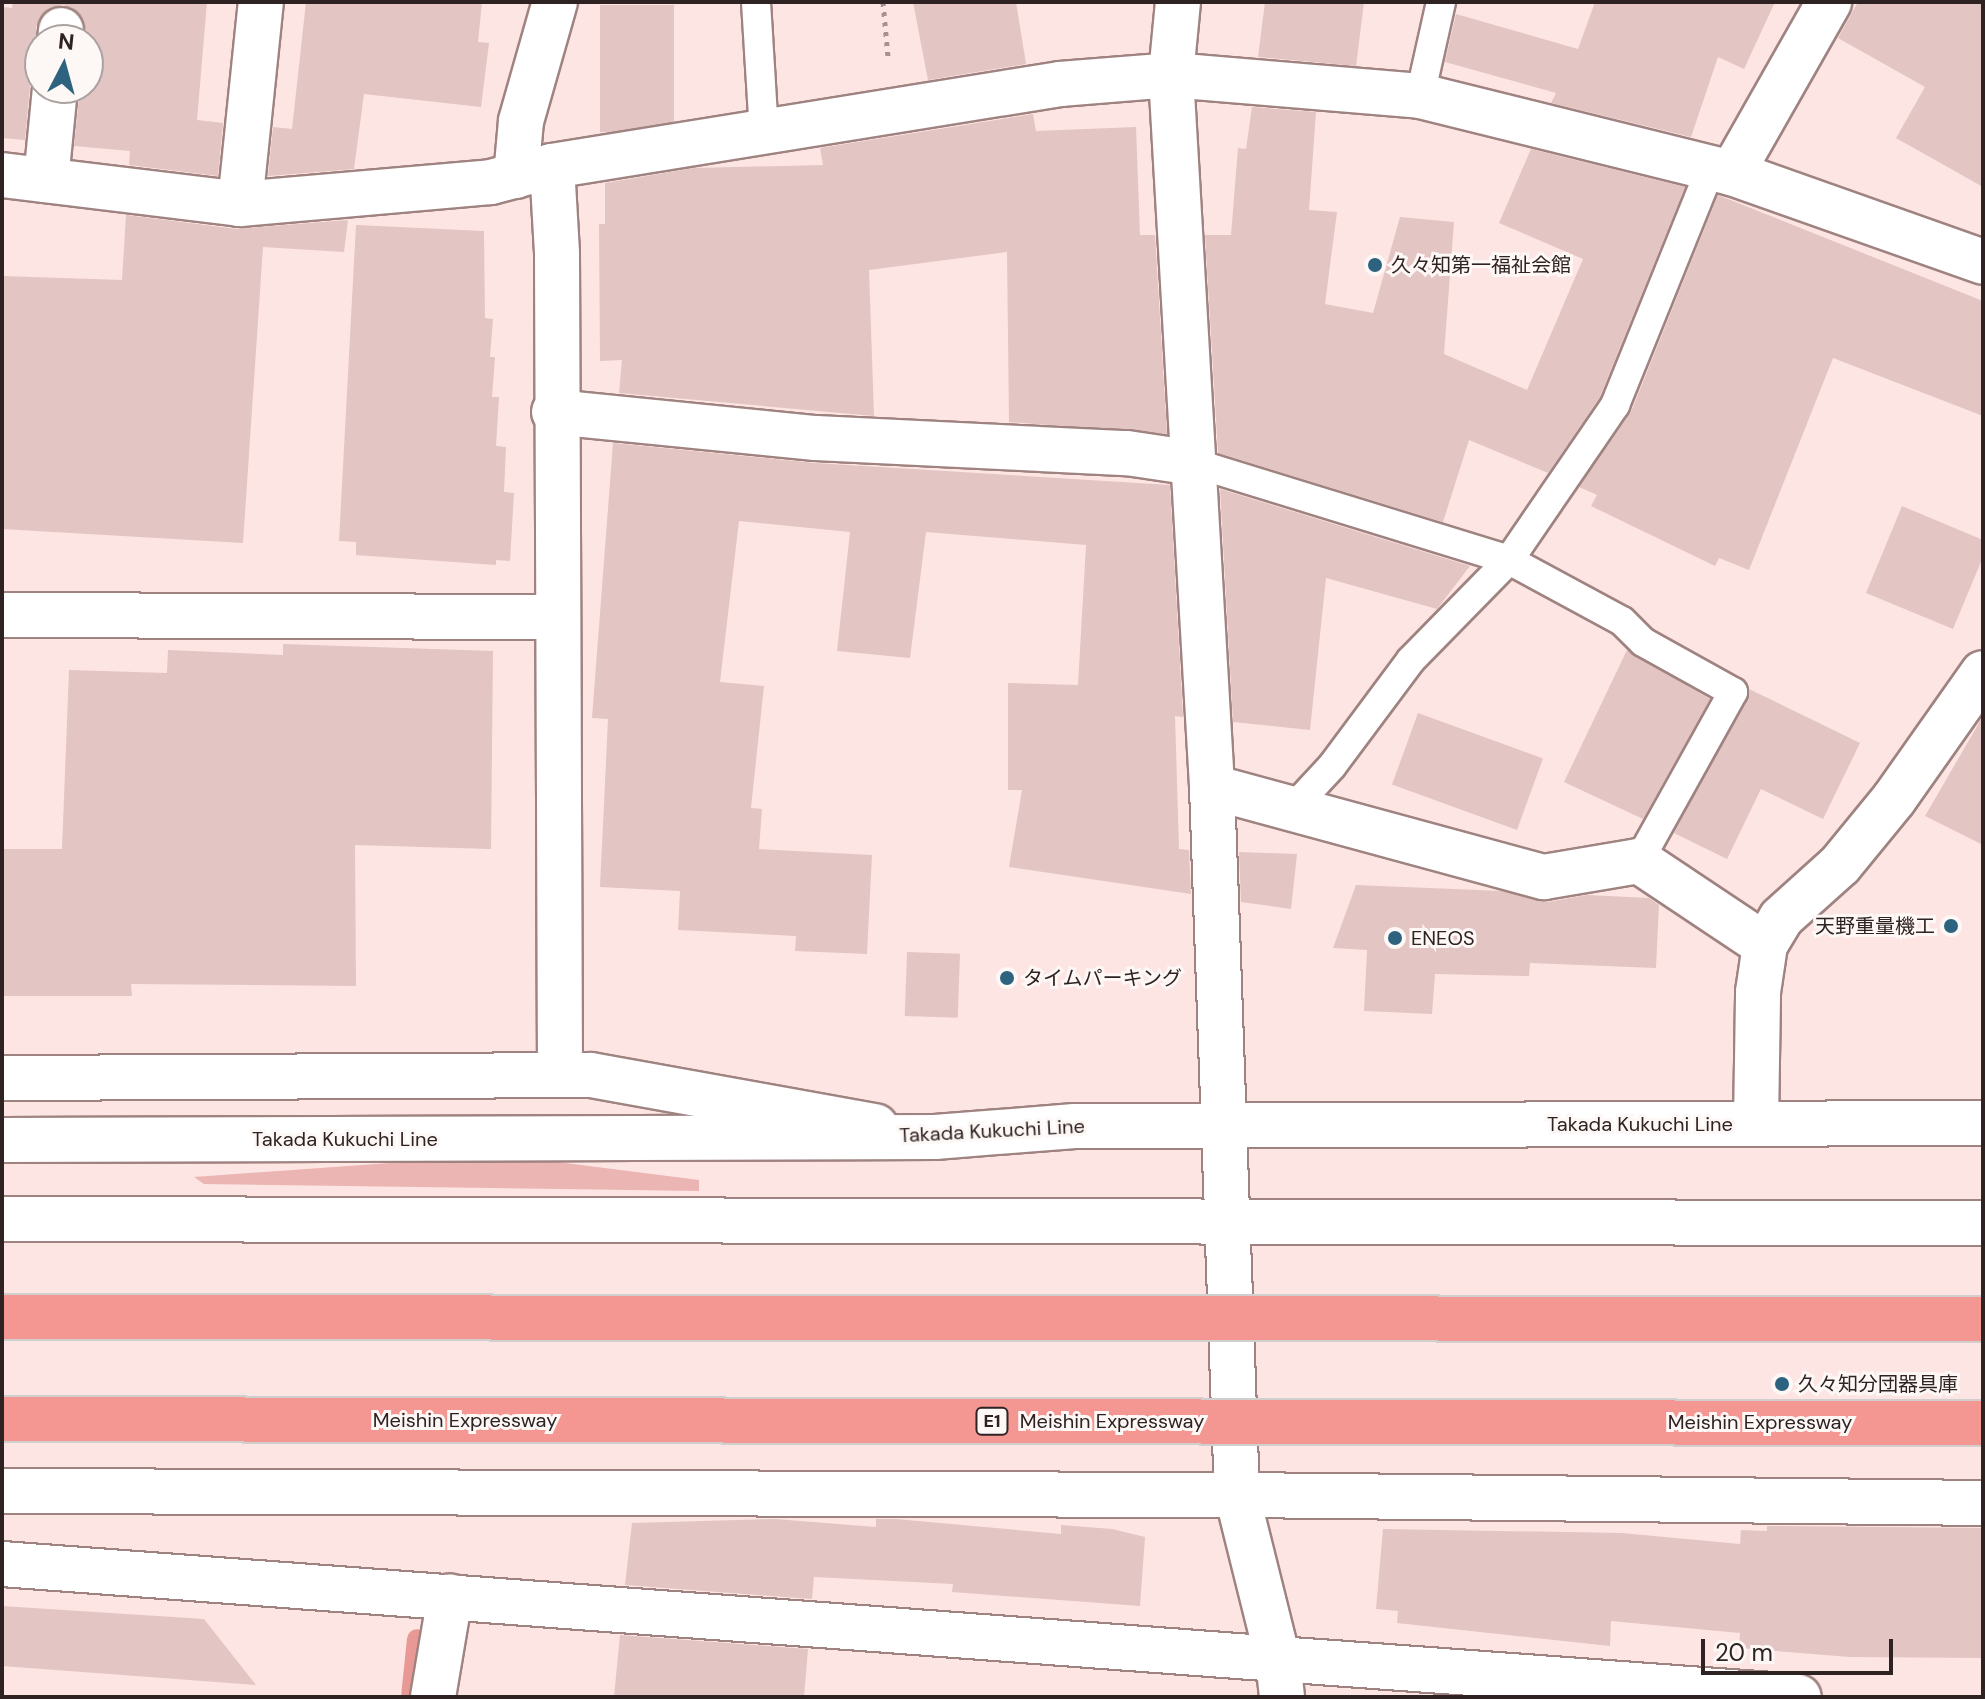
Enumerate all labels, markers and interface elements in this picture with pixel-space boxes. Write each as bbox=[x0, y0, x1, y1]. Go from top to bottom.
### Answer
north arrow bbox=[24, 24, 104, 104]
text: N bbox=[57, 26, 76, 57]
place label: 久々知第一福祉会館 bbox=[1391, 253, 1571, 277]
marker: 久々知第一福祉会館 bbox=[1366, 256, 1384, 274]
place label: 天野重量機工 bbox=[1815, 914, 1935, 938]
marker: 天野重量機工 bbox=[1942, 917, 1960, 935]
place label: ENEOS bbox=[1411, 926, 1474, 950]
marker: ENEOS bbox=[1386, 929, 1404, 947]
place label: タイムパーキング bbox=[1023, 966, 1183, 990]
marker: タイムパーキング bbox=[998, 969, 1016, 987]
street label: Takada Kukuchi Line bbox=[1547, 1112, 1733, 1136]
street label: Takada Kukuchi Line bbox=[899, 1114, 1085, 1148]
street label: Takada Kukuchi Line bbox=[252, 1127, 438, 1151]
place label: 久々知分団器具庫 bbox=[1798, 1372, 1958, 1396]
marker: 久々知分団器具庫 bbox=[1773, 1375, 1791, 1393]
road number: E1 bbox=[974, 1407, 1010, 1435]
street label: Meishin Expressway bbox=[373, 1408, 557, 1432]
street label: Meishin Expressway bbox=[1020, 1409, 1204, 1433]
street label: Meishin Expressway bbox=[1668, 1410, 1852, 1434]
scale bar bbox=[1705, 1623, 1897, 1673]
text: 20 m bbox=[1715, 1637, 1773, 1668]

